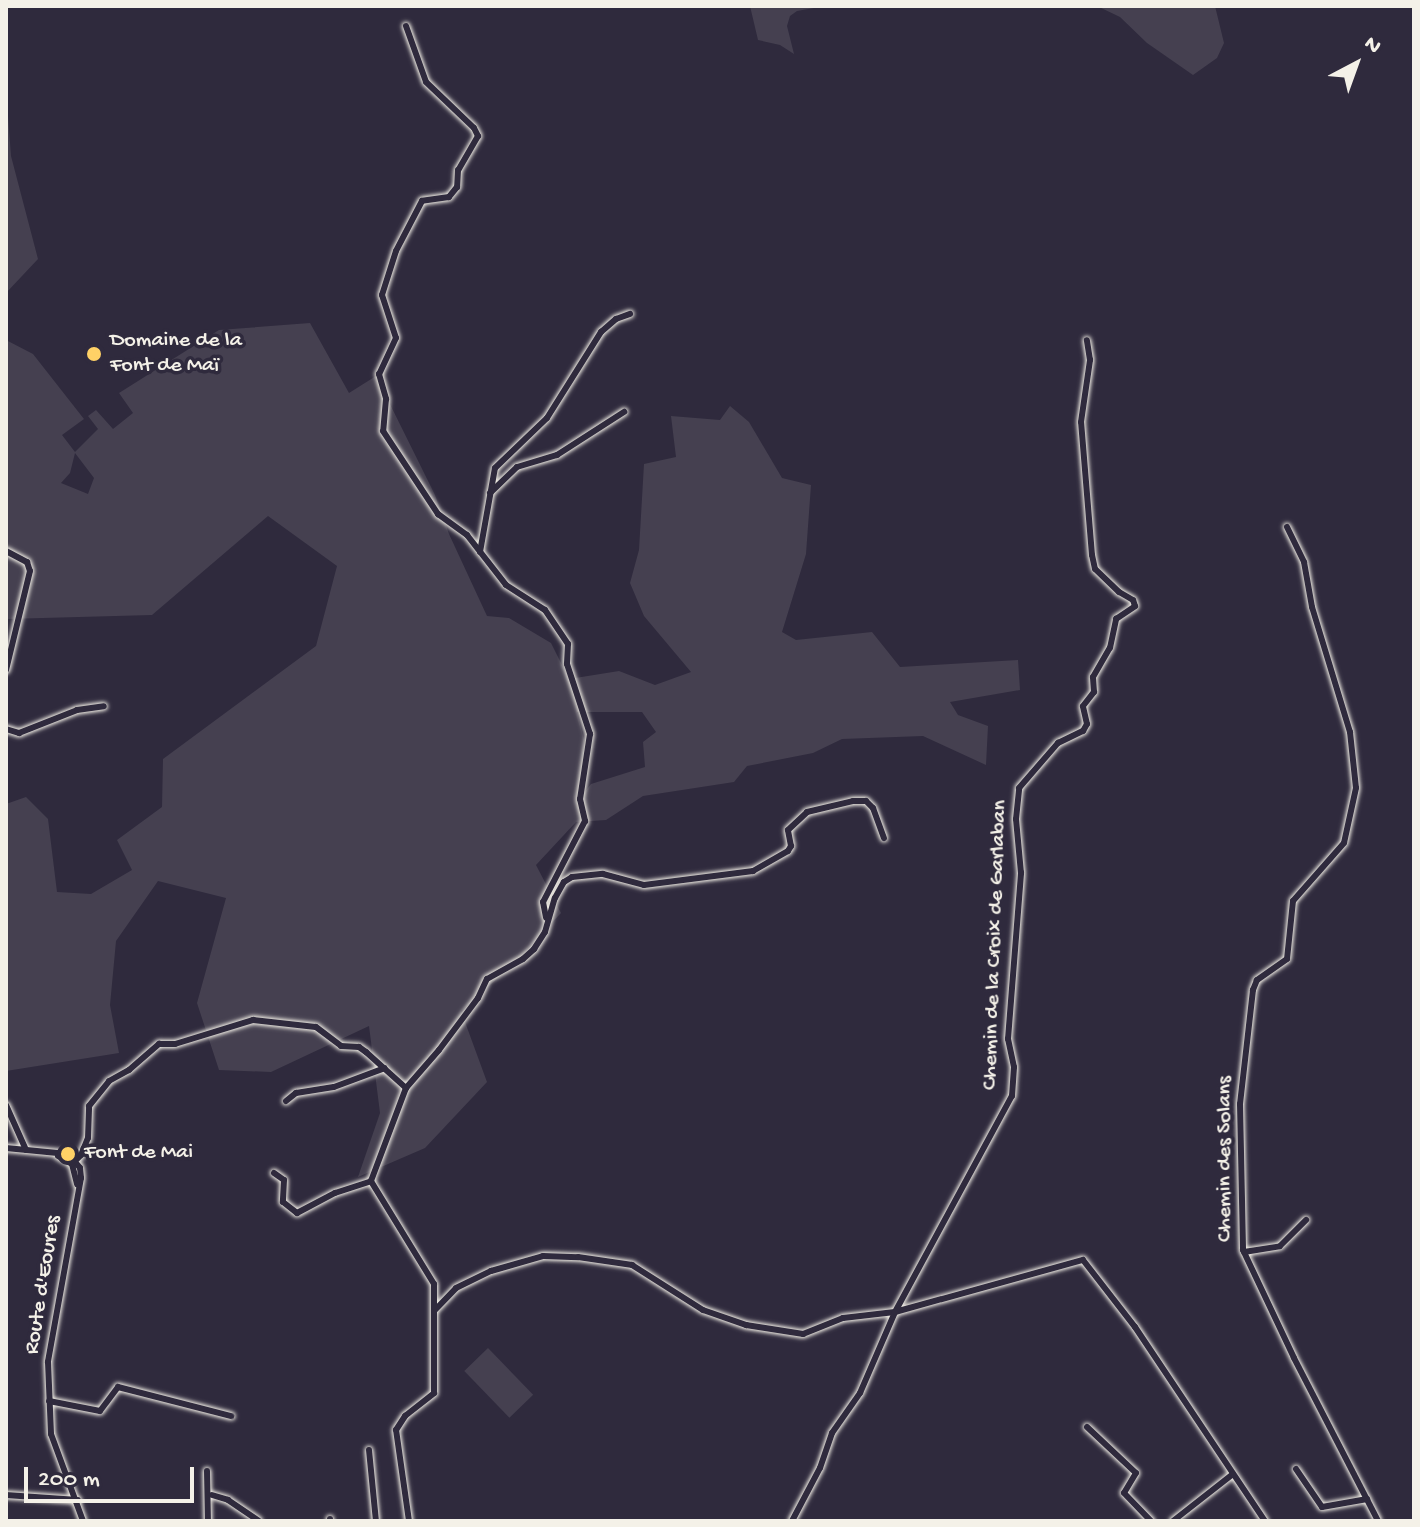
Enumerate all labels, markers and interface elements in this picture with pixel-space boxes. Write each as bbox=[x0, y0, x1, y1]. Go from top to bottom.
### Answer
north arrow bbox=[1316, 24, 1396, 104]
text: N bbox=[1358, 31, 1386, 60]
place label: Domaine de la Font de Maï bbox=[110, 328, 242, 380]
marker: Domaine de la Font de Maï bbox=[85, 345, 103, 363]
street label: Chemin de la Croix de Garlaban bbox=[978, 800, 1014, 1090]
street label: Chemin des Solans bbox=[1213, 1076, 1239, 1242]
place label: Font de Mai bbox=[84, 1141, 193, 1167]
marker: Font de Mai bbox=[59, 1145, 77, 1163]
street label: Route d'Eoures bbox=[20, 1214, 68, 1356]
scale bar bbox=[28, 1451, 198, 1501]
text: 200 m bbox=[38, 1466, 100, 1495]

